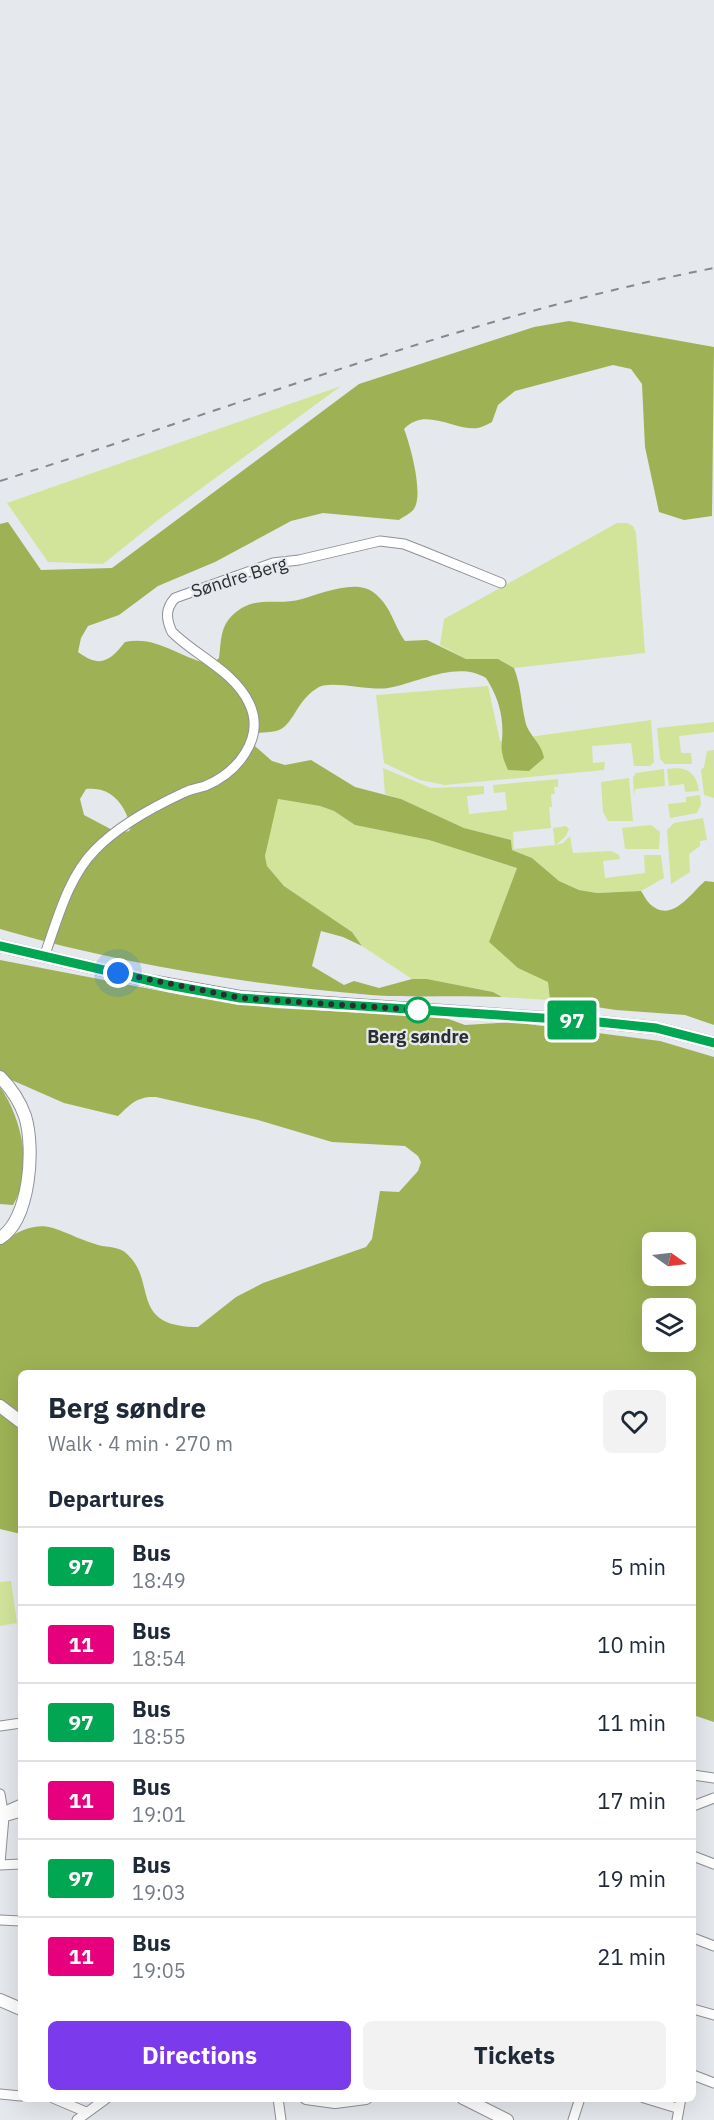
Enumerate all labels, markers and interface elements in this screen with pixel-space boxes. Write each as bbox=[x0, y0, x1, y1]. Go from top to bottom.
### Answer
street label: Søndre Berg bbox=[188, 551, 290, 603]
your location bbox=[103, 958, 133, 988]
marker: Berg søndre bbox=[405, 997, 431, 1023]
line badge: 97 bbox=[545, 1000, 599, 1040]
text: 97 bbox=[559, 1006, 585, 1034]
place label: Berg søndre bbox=[367, 1025, 469, 1048]
north arrow bbox=[642, 1232, 696, 1286]
map controls bbox=[642, 1232, 696, 1352]
button: layers bbox=[642, 1298, 696, 1352]
text: Berg søndre bbox=[48, 1389, 206, 1426]
button: heart bbox=[603, 1390, 666, 1453]
text: Walk · 4 min · 270 m bbox=[48, 1430, 233, 1457]
text: Departures bbox=[48, 1484, 164, 1513]
text: Bus bbox=[132, 1538, 171, 1567]
text: 97 bbox=[68, 1552, 94, 1580]
text: 5 min bbox=[610, 1552, 666, 1581]
text: 18:49 bbox=[132, 1567, 186, 1594]
text: Bus bbox=[132, 1616, 171, 1645]
text: 11 bbox=[68, 1630, 94, 1658]
text: 10 min bbox=[597, 1630, 666, 1659]
text: 18:54 bbox=[132, 1645, 186, 1672]
text: Bus bbox=[132, 1694, 171, 1723]
text: 97 bbox=[68, 1708, 94, 1736]
text: 11 min bbox=[597, 1708, 666, 1737]
text: 18:55 bbox=[132, 1723, 186, 1750]
text: Bus bbox=[132, 1772, 171, 1801]
text: 11 bbox=[68, 1786, 94, 1814]
text: 17 min bbox=[597, 1786, 666, 1815]
text: 19:01 bbox=[132, 1801, 186, 1828]
text: Bus bbox=[132, 1850, 171, 1879]
text: 97 bbox=[68, 1864, 94, 1892]
text: 19 min bbox=[597, 1864, 666, 1893]
text: 19:03 bbox=[132, 1879, 186, 1906]
text: Bus bbox=[132, 1928, 171, 1957]
text: 11 bbox=[68, 1942, 94, 1970]
text: 21 min bbox=[597, 1942, 666, 1971]
text: 19:05 bbox=[132, 1957, 186, 1984]
button: Directions bbox=[48, 2021, 351, 2090]
button: Tickets bbox=[363, 2021, 666, 2090]

